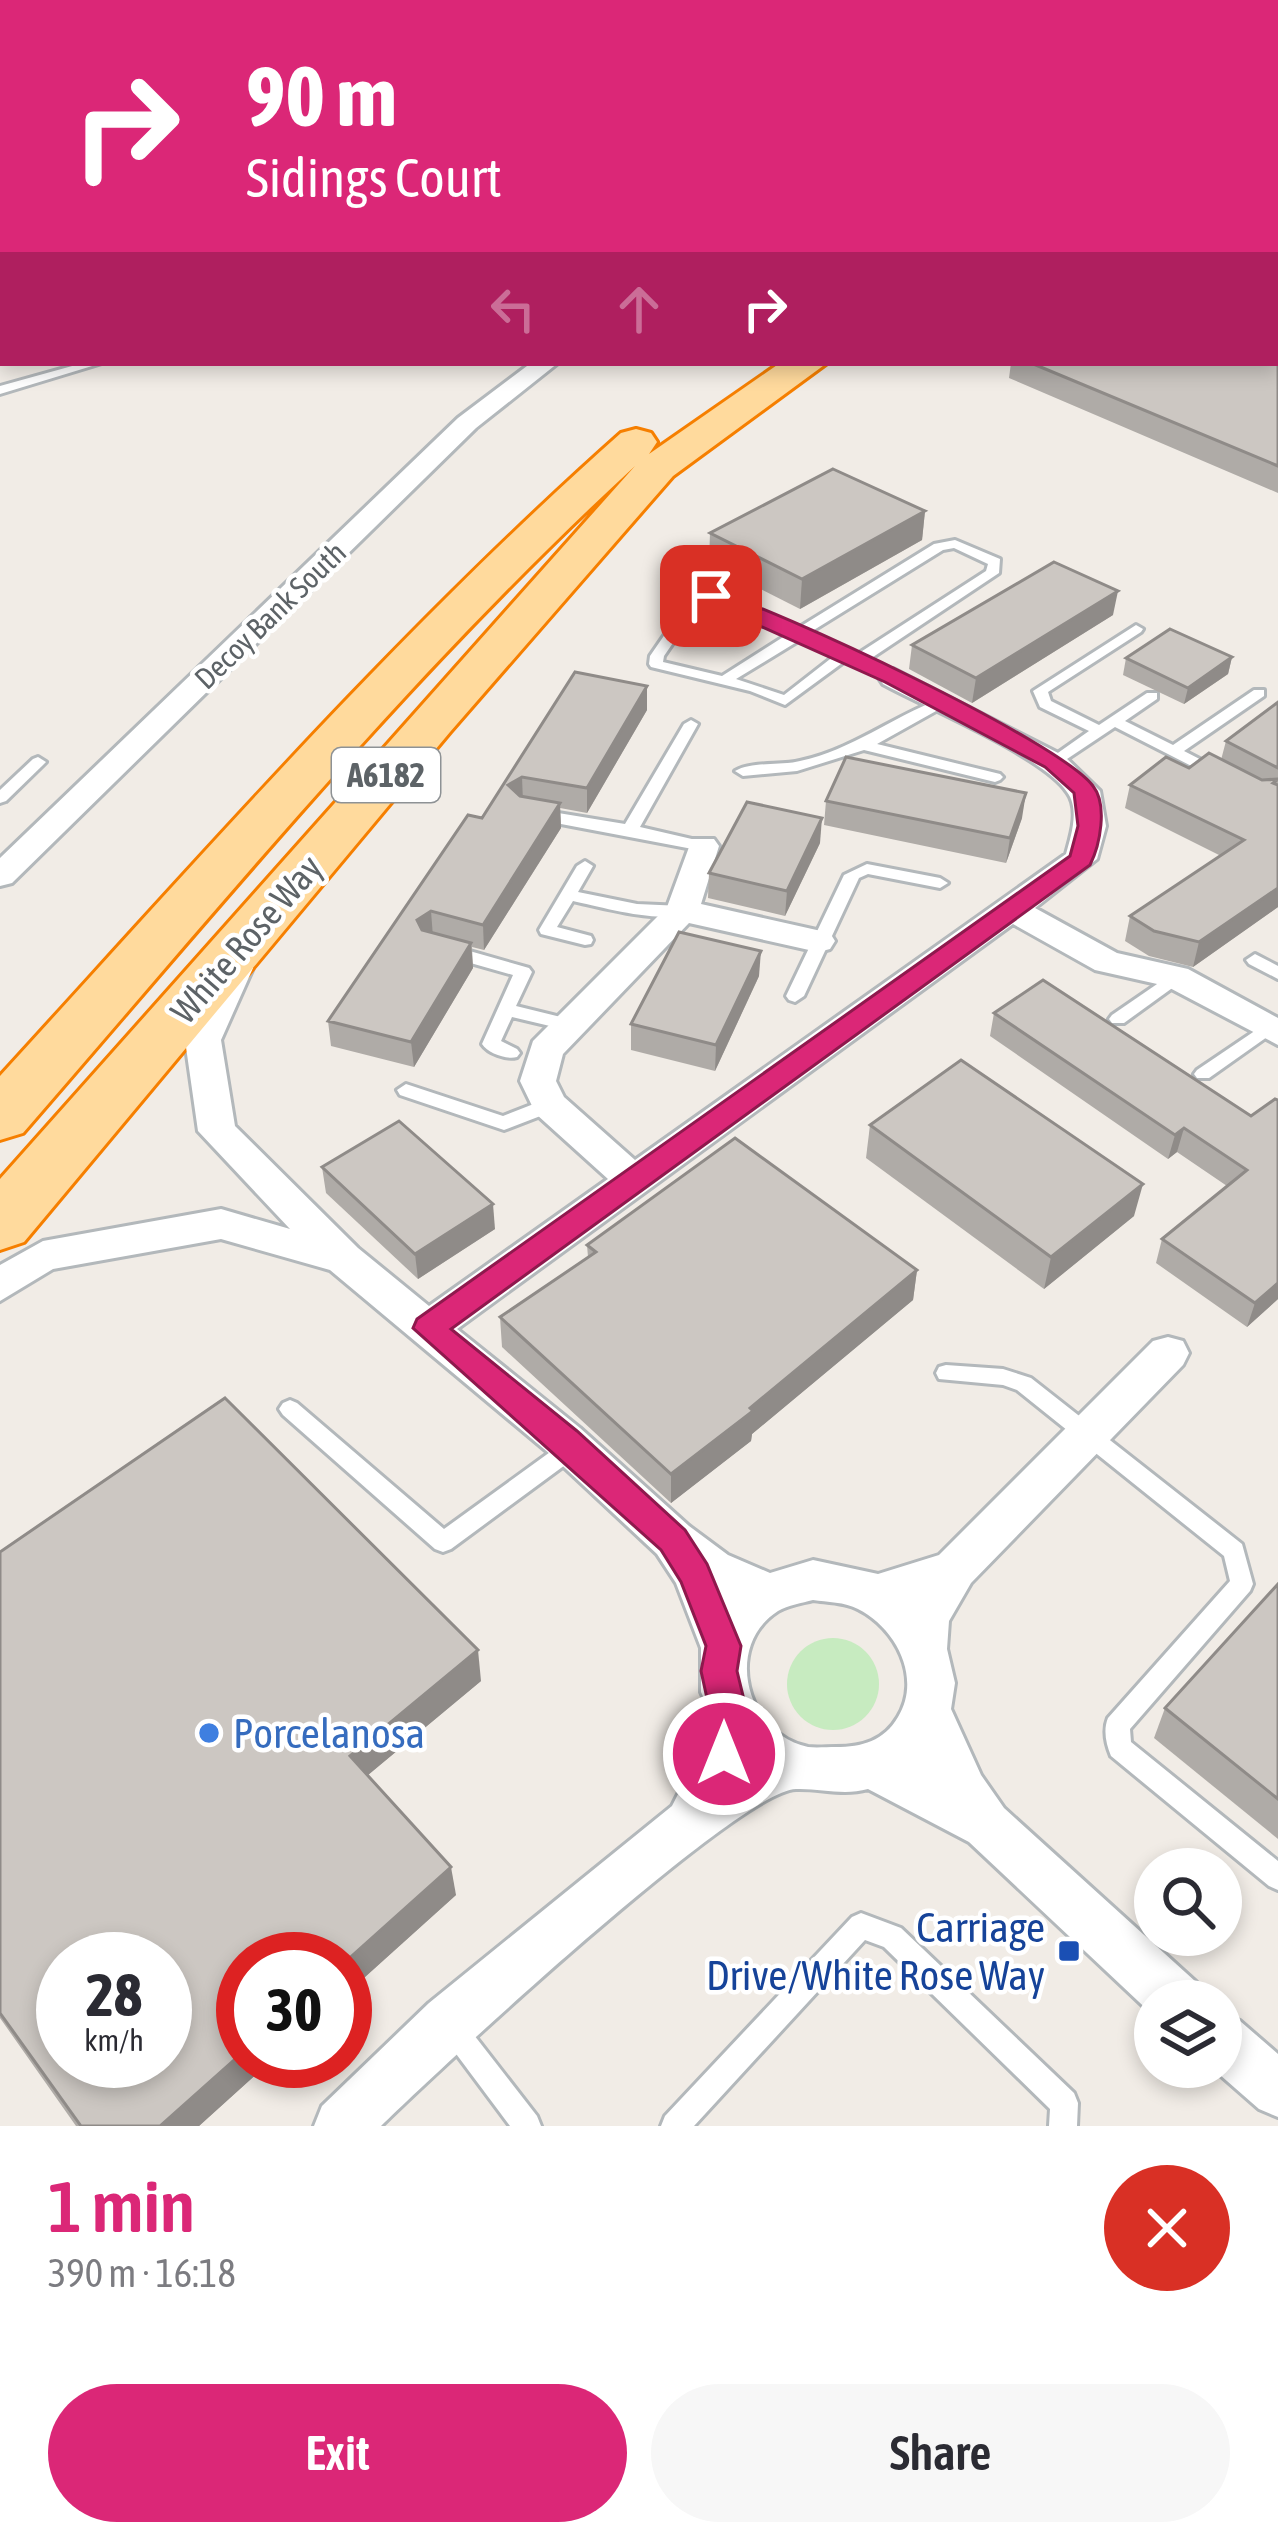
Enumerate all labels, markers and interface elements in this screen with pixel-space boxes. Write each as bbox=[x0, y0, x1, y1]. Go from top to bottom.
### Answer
icon: right bbox=[48, 48, 204, 204]
text: 90 m bbox=[246, 48, 397, 144]
text: Sidings Court bbox=[246, 147, 502, 208]
icon: left bbox=[480, 276, 546, 342]
icon: ahead bbox=[606, 276, 672, 342]
icon: right bbox=[732, 276, 798, 342]
street label: Decoy Bank South bbox=[188, 535, 352, 695]
pin bbox=[660, 545, 762, 647]
icon: arrive bbox=[678, 563, 744, 629]
road number: A6182 bbox=[332, 748, 440, 802]
street label: White Rose Way bbox=[162, 846, 330, 1032]
position arrow bbox=[661, 1691, 787, 1817]
place label: Porcelanosa bbox=[233, 1709, 425, 1757]
marker: Porcelanosa bbox=[196, 1720, 222, 1746]
map controls bbox=[1134, 1848, 1242, 2088]
button: search bbox=[1134, 1848, 1242, 1956]
place label: Carriage Drive/White Rose Way bbox=[706, 1903, 1045, 1999]
speed limit sign: 30 bbox=[216, 1932, 372, 2088]
marker: Carriage Drive/White Rose Way bbox=[1056, 1938, 1082, 1964]
text: 28 bbox=[86, 1960, 142, 2029]
button: layers bbox=[1134, 1980, 1242, 2088]
text: km/h bbox=[84, 2023, 144, 2057]
text: 1 min bbox=[48, 2165, 195, 2247]
button: close bbox=[1104, 2165, 1230, 2291]
text: 390 m · 16:18 bbox=[48, 2251, 236, 2295]
button: Exit bbox=[48, 2384, 627, 2522]
button: Share bbox=[651, 2384, 1230, 2522]

